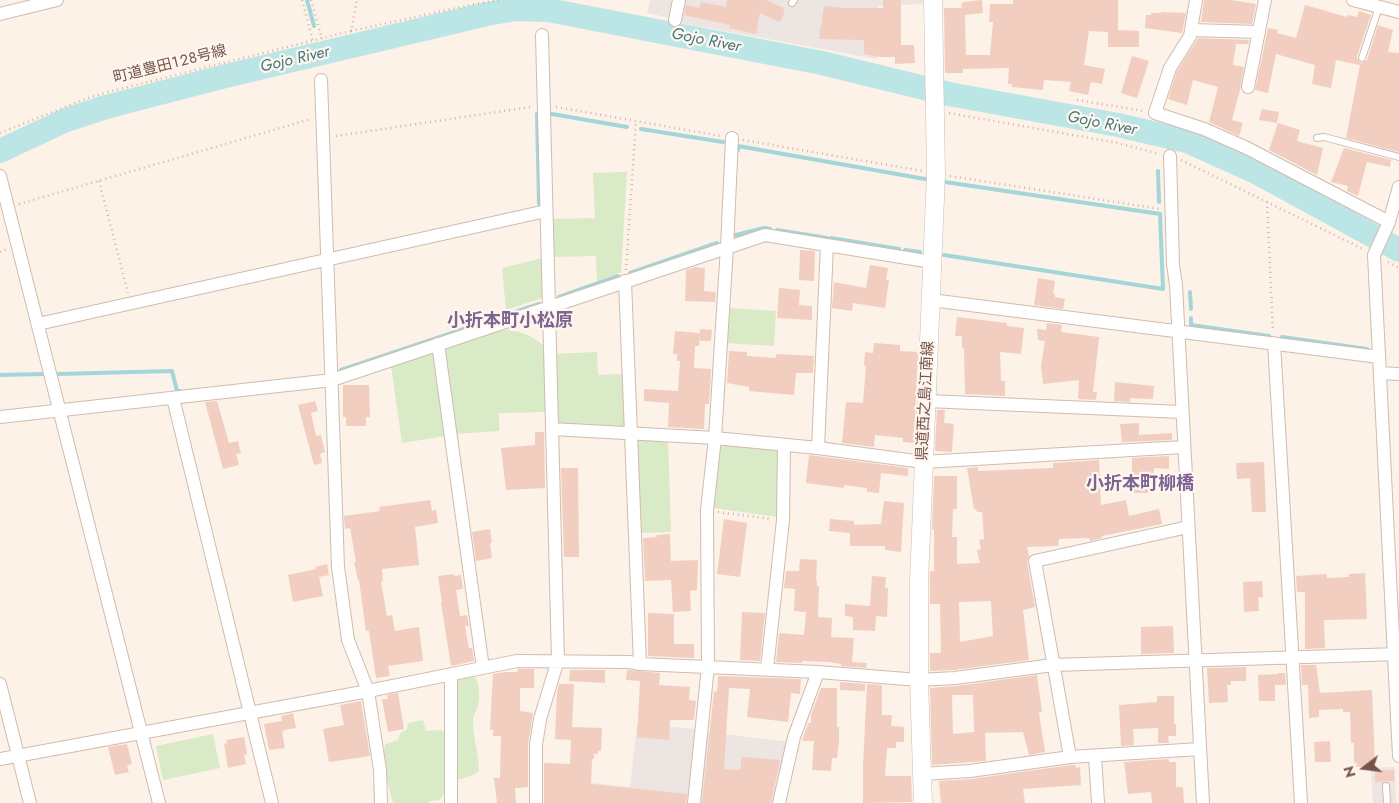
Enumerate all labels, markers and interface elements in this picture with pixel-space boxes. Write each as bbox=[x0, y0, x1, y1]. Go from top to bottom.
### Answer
water label: Gojo River bbox=[670, 25, 742, 57]
street label: 町道豊田１２８号線 bbox=[111, 42, 229, 88]
water label: Gojo River bbox=[259, 43, 331, 77]
water label: Gojo River bbox=[1066, 108, 1138, 140]
district label: 小折本町小松原 bbox=[447, 311, 573, 333]
street label: 県道西之島江南線 bbox=[914, 341, 938, 461]
district label: 小折本町柳橋 bbox=[1086, 474, 1194, 496]
north arrow bbox=[1339, 743, 1389, 793]
text: N bbox=[1338, 764, 1361, 780]

